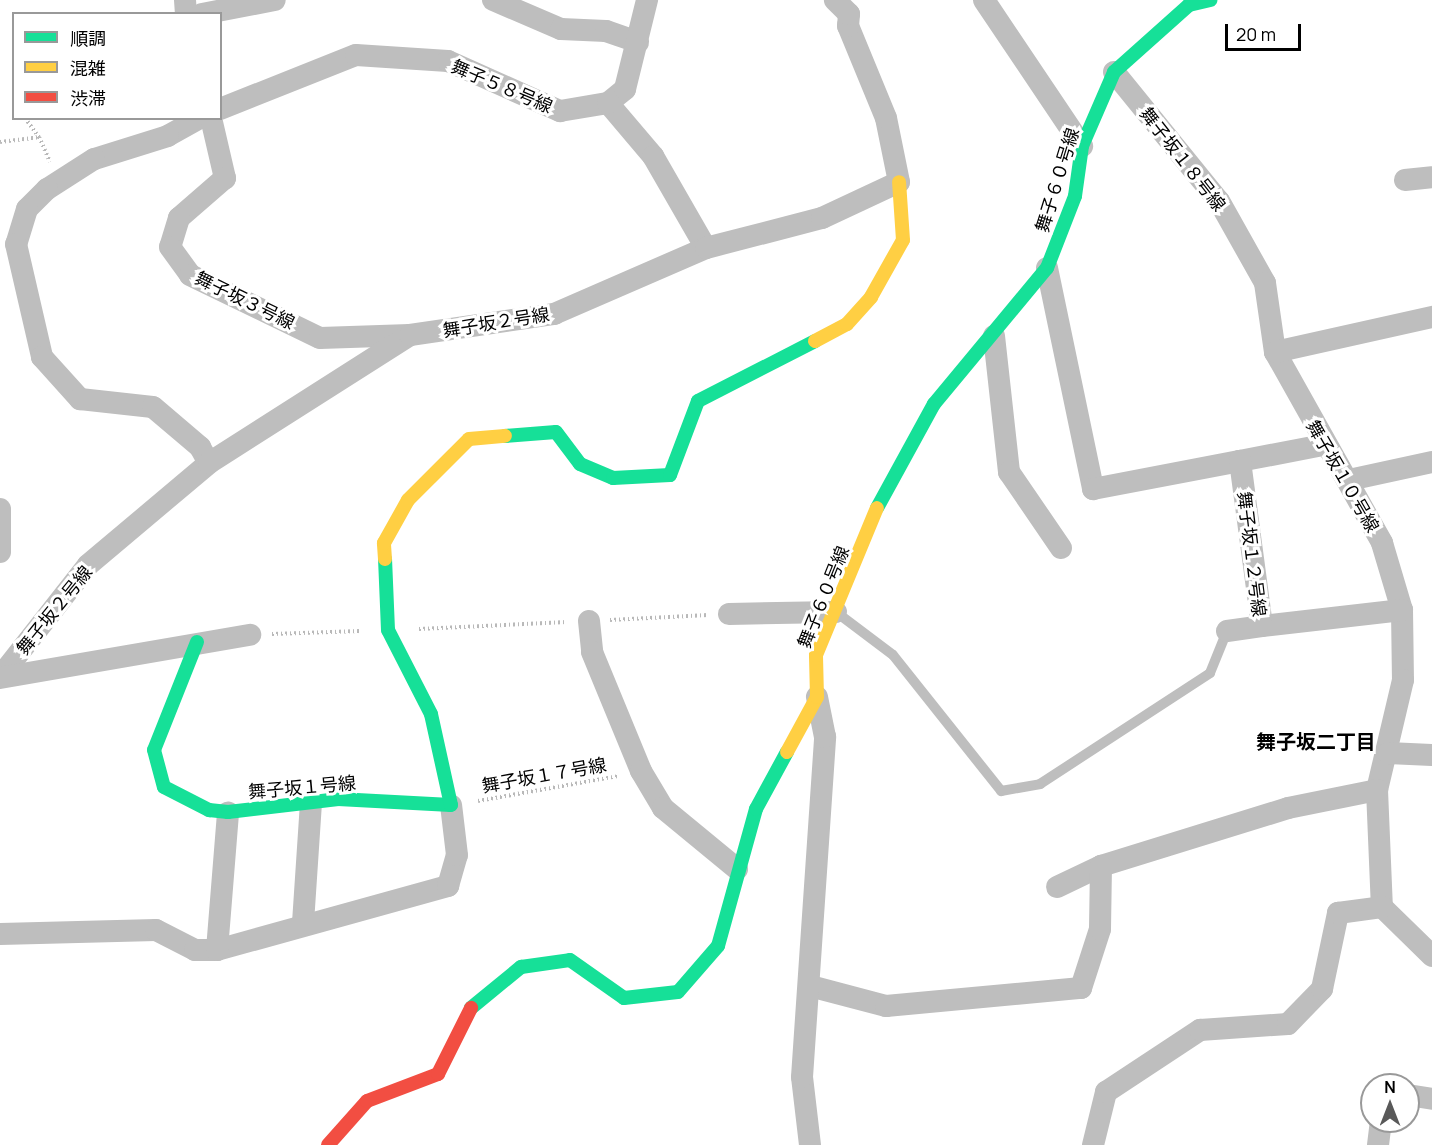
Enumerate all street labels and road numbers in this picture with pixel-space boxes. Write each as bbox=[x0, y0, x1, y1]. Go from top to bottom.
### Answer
street label: 舞子５８号線 bbox=[448, 55, 556, 117]
street label: 舞子坂１８号線 bbox=[1136, 103, 1230, 215]
street label: 舞子６０号線 bbox=[1031, 125, 1083, 235]
street label: 舞子坂３号線 bbox=[192, 267, 298, 333]
street label: 舞子坂２号線 bbox=[441, 303, 551, 341]
street label: 舞子坂１０号線 bbox=[1302, 416, 1384, 536]
street label: 舞子坂１２号線 bbox=[1234, 490, 1270, 618]
street label: 舞子６０号線 bbox=[793, 543, 853, 651]
street label: 舞子坂２号線 bbox=[12, 561, 96, 659]
street label: 舞子坂１７号線 bbox=[480, 753, 608, 797]
street label: 舞子坂１号線 bbox=[247, 772, 357, 802]

